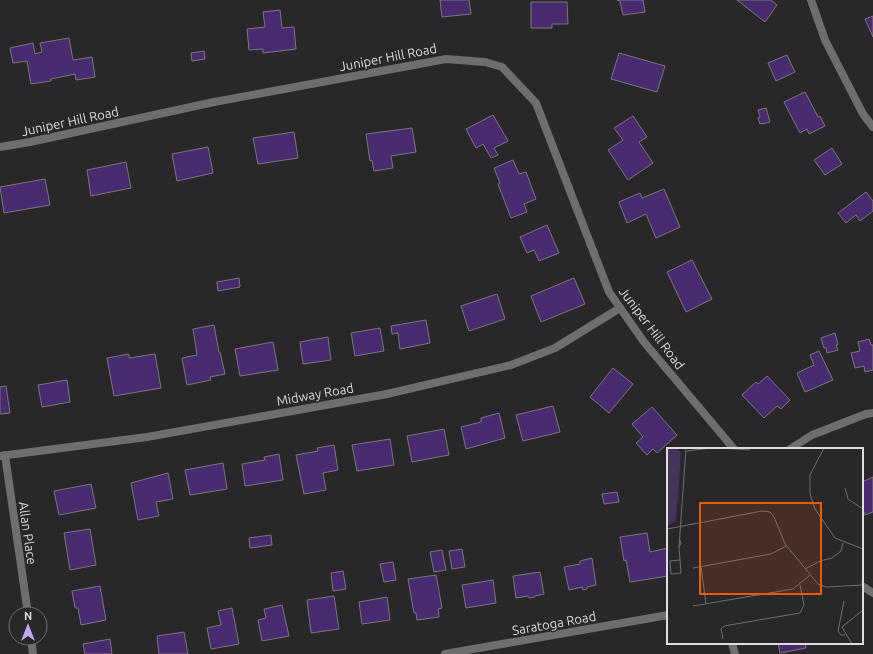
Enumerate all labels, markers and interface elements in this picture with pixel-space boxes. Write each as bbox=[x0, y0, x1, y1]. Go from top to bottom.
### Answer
street label: Juniper Hill Road bbox=[338, 41, 438, 73]
street label: Juniper Hill Road bbox=[20, 104, 120, 138]
street label: Juniper Hill Road bbox=[617, 284, 687, 372]
street label: Midway Road bbox=[275, 380, 355, 408]
inset map bbox=[667, 448, 863, 644]
street label: Allan Place bbox=[17, 501, 39, 565]
north arrow bbox=[8, 606, 48, 646]
street label: Saratoga Road bbox=[511, 609, 597, 637]
text: N bbox=[24, 610, 32, 622]

